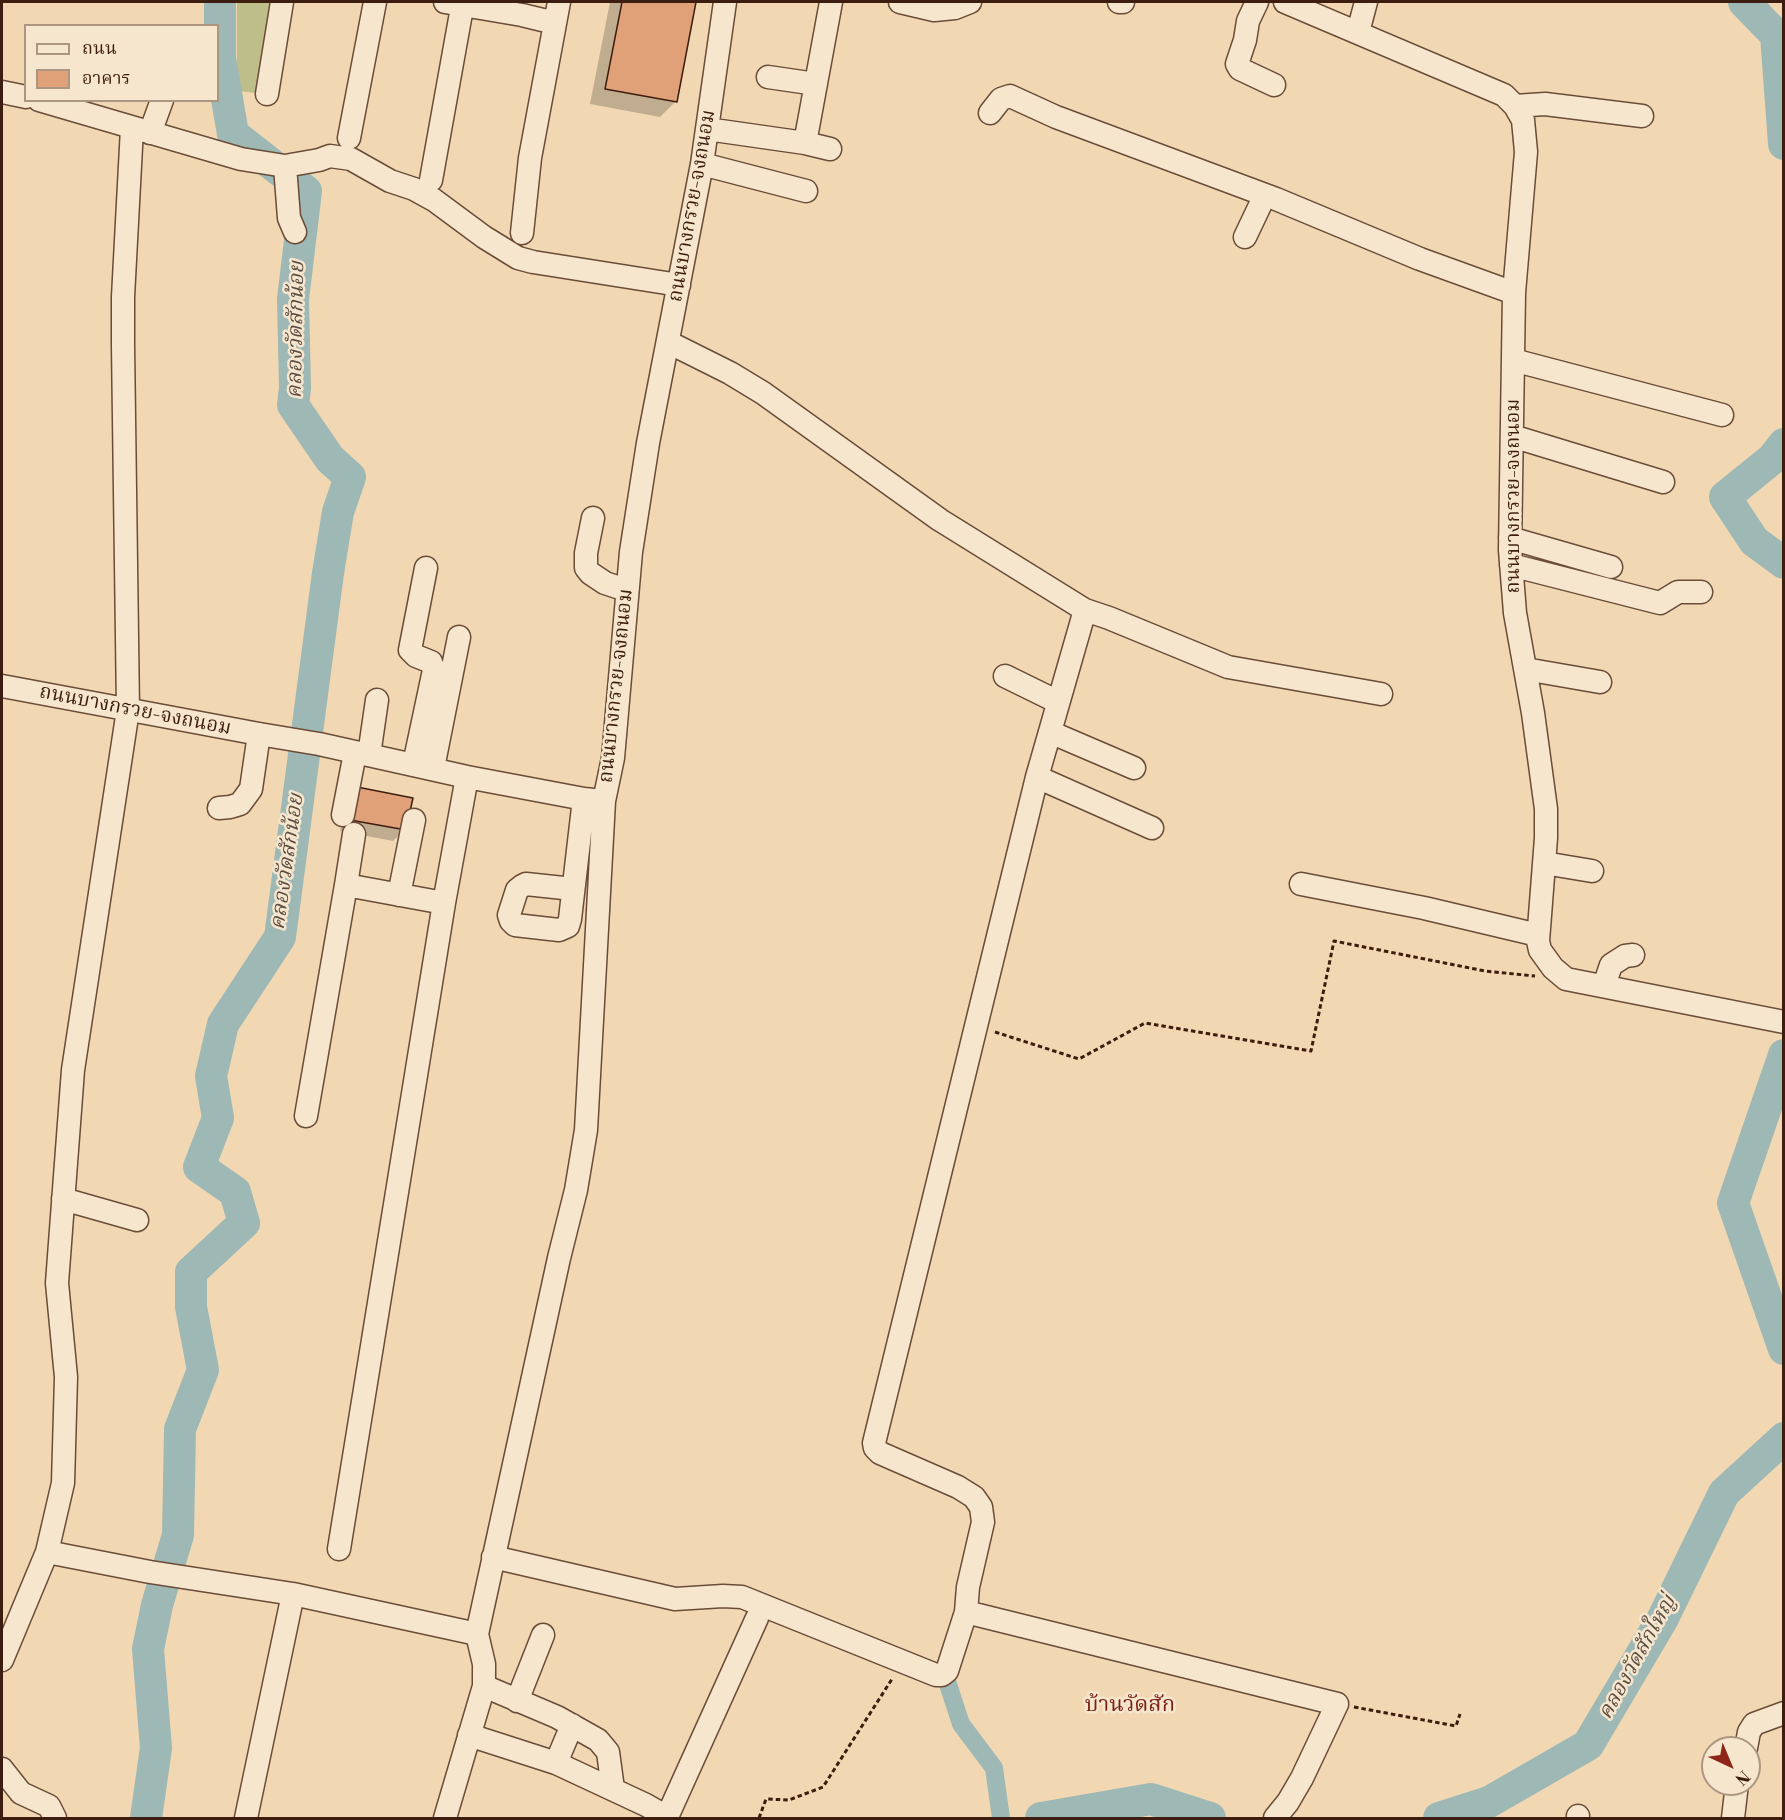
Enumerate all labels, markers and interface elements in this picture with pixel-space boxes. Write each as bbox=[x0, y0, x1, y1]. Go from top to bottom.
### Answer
legend bbox=[24, 24, 219, 102]
text: ถนน bbox=[82, 37, 117, 60]
text: อาคาร bbox=[82, 67, 131, 90]
street label: ถนนบางกรวย-จงถนอม bbox=[664, 108, 722, 304]
water label: คลองวัดสักน้อย bbox=[283, 261, 311, 399]
street label: ถนนบางกรวย-จงถนอม bbox=[1502, 399, 1526, 593]
street label: ถนนบางกรวย-จงถนอม bbox=[595, 588, 639, 784]
street label: ถนนบางกรวย-จงถนอม bbox=[37, 681, 233, 741]
water label: คลองวัดสักน้อย bbox=[266, 792, 310, 932]
water label: คลองวัดสักใหญ่ bbox=[1594, 1592, 1682, 1724]
district label: บ้านวัดสัก bbox=[1085, 1693, 1175, 1719]
north arrow bbox=[1701, 1736, 1761, 1796]
text: N bbox=[1731, 1766, 1754, 1789]

